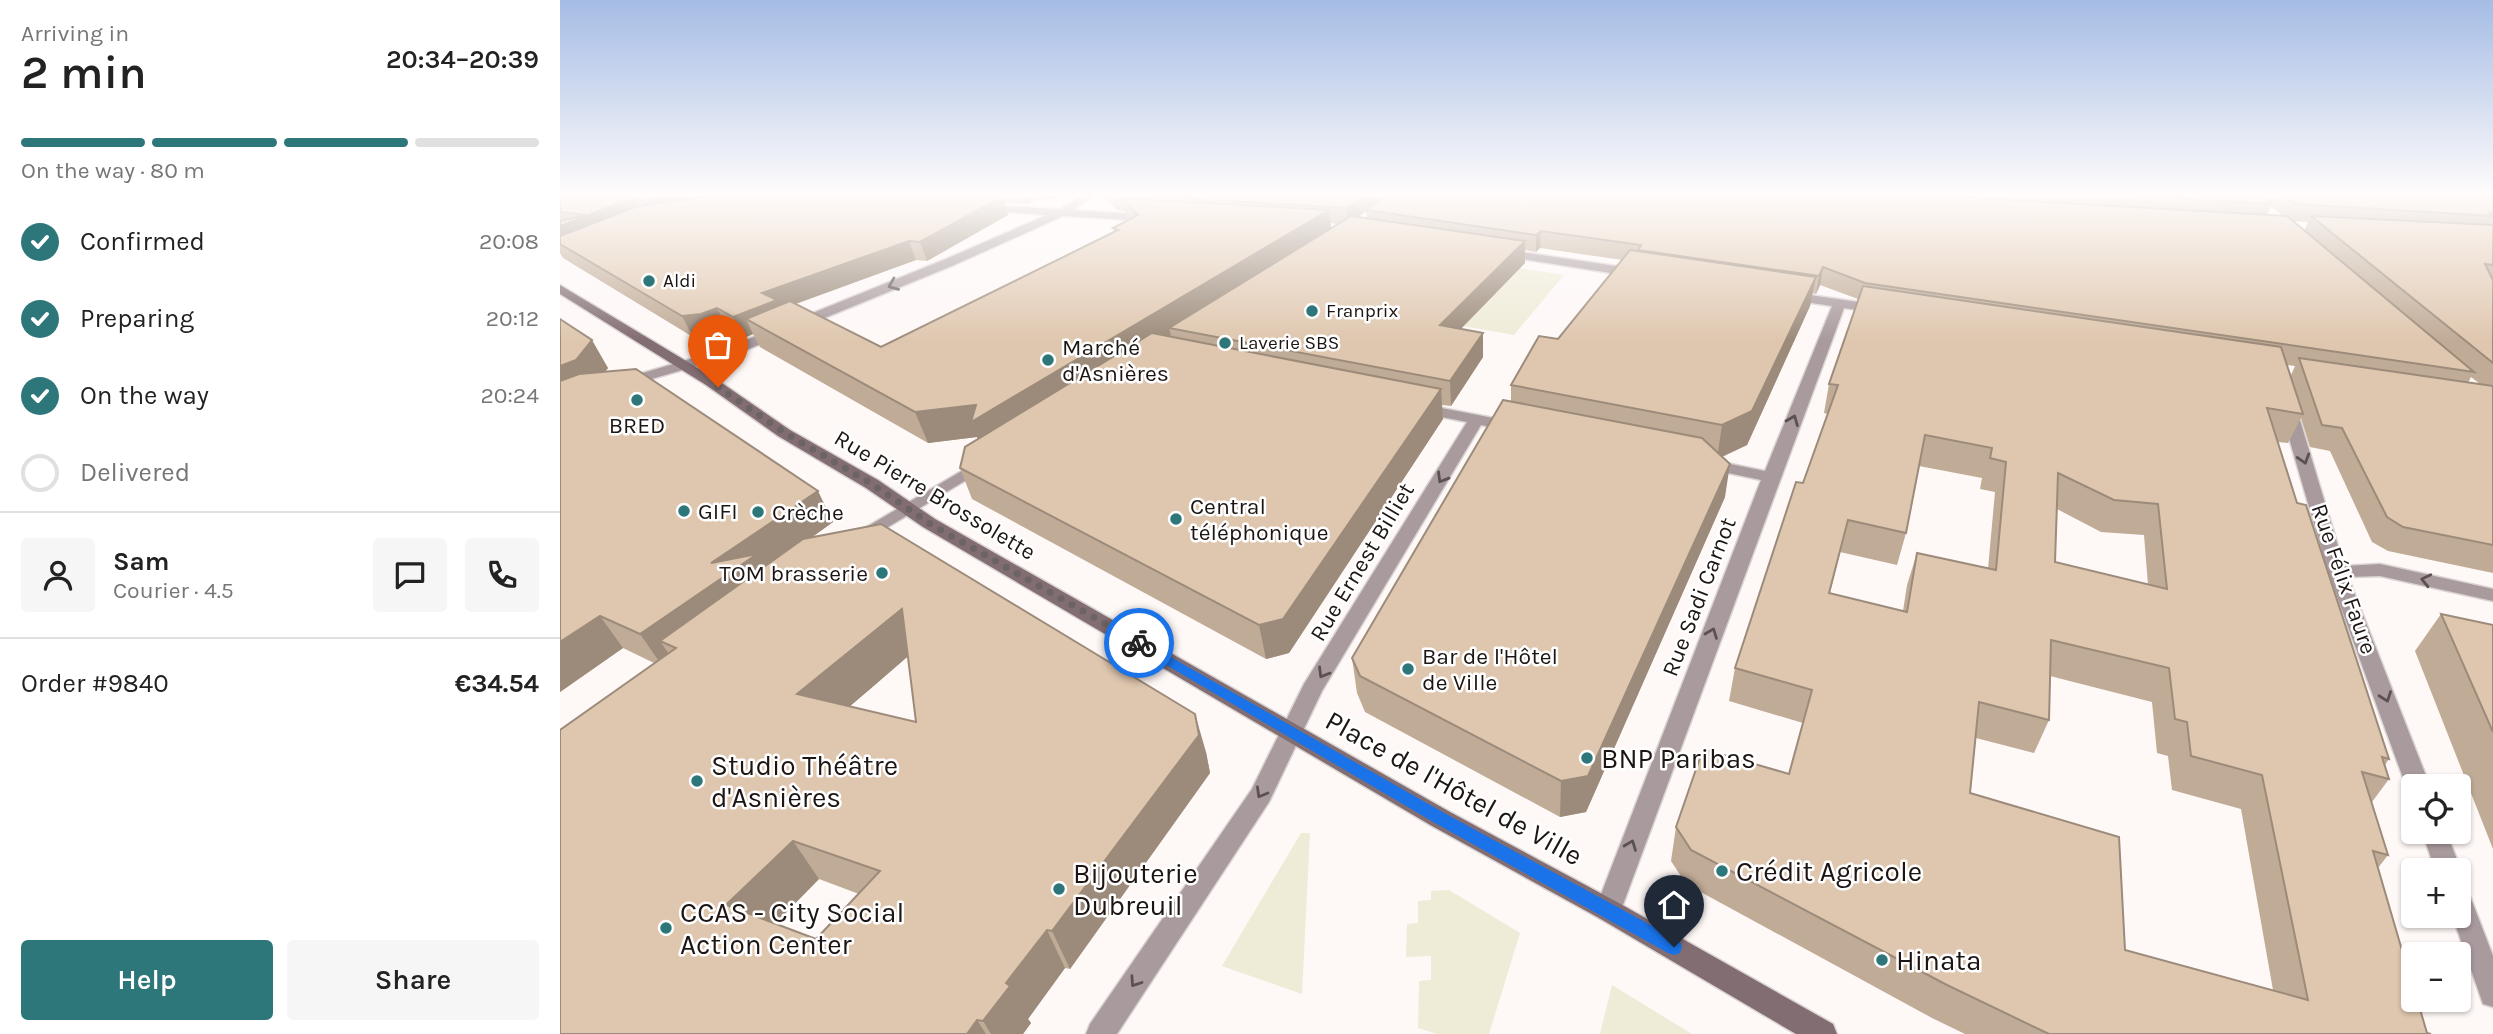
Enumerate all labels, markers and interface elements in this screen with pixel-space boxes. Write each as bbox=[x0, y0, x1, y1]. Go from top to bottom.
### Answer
text: Arriving in bbox=[21, 20, 129, 47]
text: 20:34–20:39 bbox=[386, 44, 539, 75]
text: 2 min bbox=[21, 46, 147, 100]
text: On the way · 80 m bbox=[21, 157, 205, 184]
icon: check bbox=[21, 223, 59, 261]
text: Confirmed bbox=[80, 226, 205, 257]
text: 20:08 bbox=[479, 228, 539, 255]
place label: Aldi bbox=[663, 270, 696, 292]
marker: Aldi bbox=[641, 273, 657, 289]
one-way arrow bbox=[887, 277, 899, 291]
icon: check bbox=[21, 300, 59, 338]
place label: Franprix bbox=[1326, 300, 1398, 322]
text: Preparing bbox=[80, 303, 194, 334]
marker: Franprix bbox=[1304, 303, 1320, 319]
text: 20:12 bbox=[486, 305, 539, 332]
pin bbox=[688, 315, 748, 387]
icon: bag bbox=[699, 326, 737, 364]
place label: Laverie SBS bbox=[1239, 332, 1339, 354]
place label: Marché d'Asnières bbox=[1062, 334, 1169, 387]
marker: Laverie SBS bbox=[1217, 335, 1233, 351]
marker: Marché d'Asnières bbox=[1040, 352, 1056, 368]
icon: check bbox=[21, 377, 59, 415]
text: On the way bbox=[80, 380, 209, 411]
text: 20:24 bbox=[481, 382, 539, 409]
marker: BRED bbox=[629, 392, 645, 408]
place label: BRED bbox=[609, 412, 665, 439]
one-way arrow bbox=[1785, 415, 1799, 427]
street label: Rue Pierre Brossolette bbox=[830, 424, 1040, 566]
one-way arrow bbox=[2295, 453, 2310, 465]
text: Delivered bbox=[80, 457, 190, 488]
one-way arrow bbox=[1437, 471, 1450, 484]
street label: Rue Ernest Billiet bbox=[1304, 478, 1420, 646]
place label: Central téléphonique bbox=[1190, 493, 1329, 546]
place label: GIFI bbox=[698, 498, 738, 525]
place label: Crèche bbox=[772, 499, 844, 526]
street label: Rue Félix Faure bbox=[2306, 500, 2382, 658]
marker: GIFI bbox=[676, 503, 692, 519]
marker: Crèche bbox=[750, 504, 766, 520]
marker: Central téléphonique bbox=[1168, 511, 1184, 527]
street label: Rue Sadi Carnot bbox=[1656, 513, 1742, 680]
button: person bbox=[21, 538, 95, 612]
button: chat bbox=[373, 538, 447, 612]
button: phone bbox=[465, 538, 539, 612]
text: Sam bbox=[113, 546, 169, 577]
place label: TOM brasserie bbox=[719, 560, 868, 587]
marker: TOM brasserie bbox=[874, 565, 890, 581]
one-way arrow bbox=[2420, 574, 2432, 589]
text: Courier · 4.5 bbox=[113, 577, 234, 604]
courier bbox=[1104, 608, 1174, 678]
icon: bike bbox=[1120, 624, 1158, 662]
one-way arrow bbox=[1704, 627, 1718, 639]
place label: Bar de l'Hôtel de Ville bbox=[1422, 643, 1558, 696]
marker: Bar de l'Hôtel de Ville bbox=[1400, 661, 1416, 677]
one-way arrow bbox=[1319, 665, 1332, 678]
text: Order #9840 bbox=[21, 668, 169, 699]
text: €34.54 bbox=[455, 668, 539, 699]
one-way arrow bbox=[2377, 690, 2391, 702]
street label: Place de l'Hôtel de Ville bbox=[1320, 704, 1588, 872]
place label: BNP Paribas bbox=[1601, 742, 1756, 775]
place label: Studio Théâtre d'Asnières bbox=[711, 749, 898, 814]
marker: BNP Paribas bbox=[1579, 750, 1595, 766]
marker: Studio Théâtre d'Asnières bbox=[689, 773, 705, 789]
map controls bbox=[2401, 774, 2471, 1012]
button: locate bbox=[2401, 774, 2471, 844]
one-way arrow bbox=[1256, 786, 1269, 799]
one-way arrow bbox=[1623, 840, 1637, 852]
place label: Crédit Agricole bbox=[1736, 855, 1922, 888]
place label: Bijouterie Dubreuil bbox=[1073, 857, 1198, 922]
button: + bbox=[2401, 858, 2471, 928]
marker: Crédit Agricole bbox=[1714, 863, 1730, 879]
pin bbox=[1644, 875, 1704, 947]
marker: Bijouterie Dubreuil bbox=[1051, 881, 1067, 897]
icon: home bbox=[1655, 886, 1693, 924]
place label: CCAS - City Social Action Center bbox=[680, 896, 904, 961]
marker: CCAS - City Social Action Center bbox=[658, 920, 674, 936]
button: Help bbox=[21, 940, 273, 1020]
button: Share bbox=[287, 940, 539, 1020]
button: − bbox=[2401, 942, 2471, 1012]
place label: Hinata bbox=[1896, 944, 1981, 977]
marker: Hinata bbox=[1874, 952, 1890, 968]
one-way arrow bbox=[1130, 975, 1143, 988]

